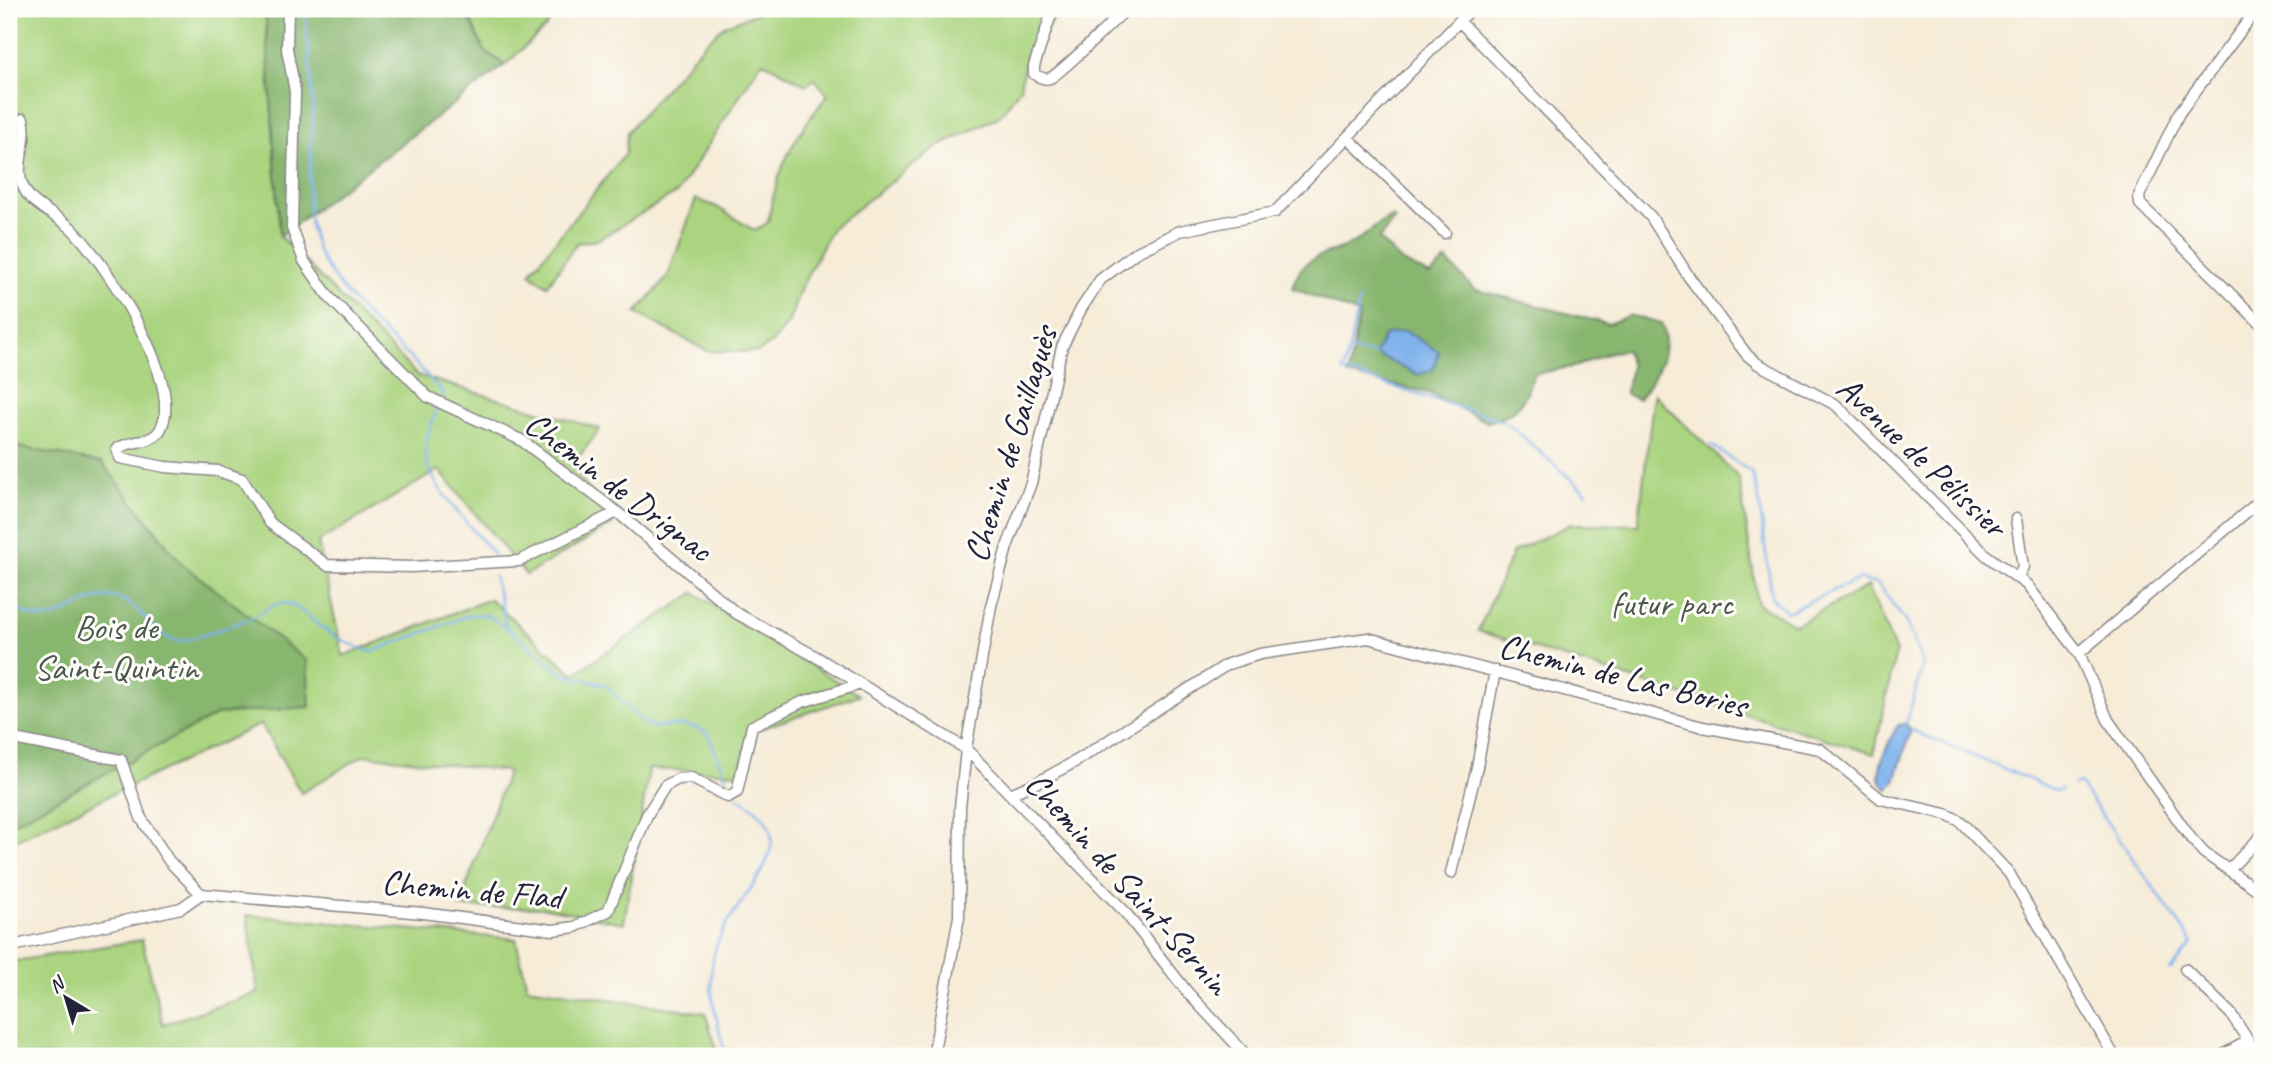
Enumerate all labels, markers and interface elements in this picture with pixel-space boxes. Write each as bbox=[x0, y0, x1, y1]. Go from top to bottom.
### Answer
street label: Chemin de Gaillaguès bbox=[953, 318, 1069, 567]
street label: Avenue de Pélissier bbox=[1827, 366, 2019, 549]
street label: Chemin de Drignac bbox=[516, 401, 723, 573]
park label: futur parc bbox=[1611, 581, 1734, 626]
park label: Bois de Saint-Quintin bbox=[34, 605, 200, 690]
street label: Chemin de Las Bories bbox=[1495, 623, 1754, 729]
street label: Chemin de Saint-Sernin bbox=[1015, 762, 1241, 1006]
street label: Chemin de Flad bbox=[380, 859, 569, 920]
north arrow bbox=[32, 964, 102, 1034]
text: N bbox=[44, 970, 71, 998]

